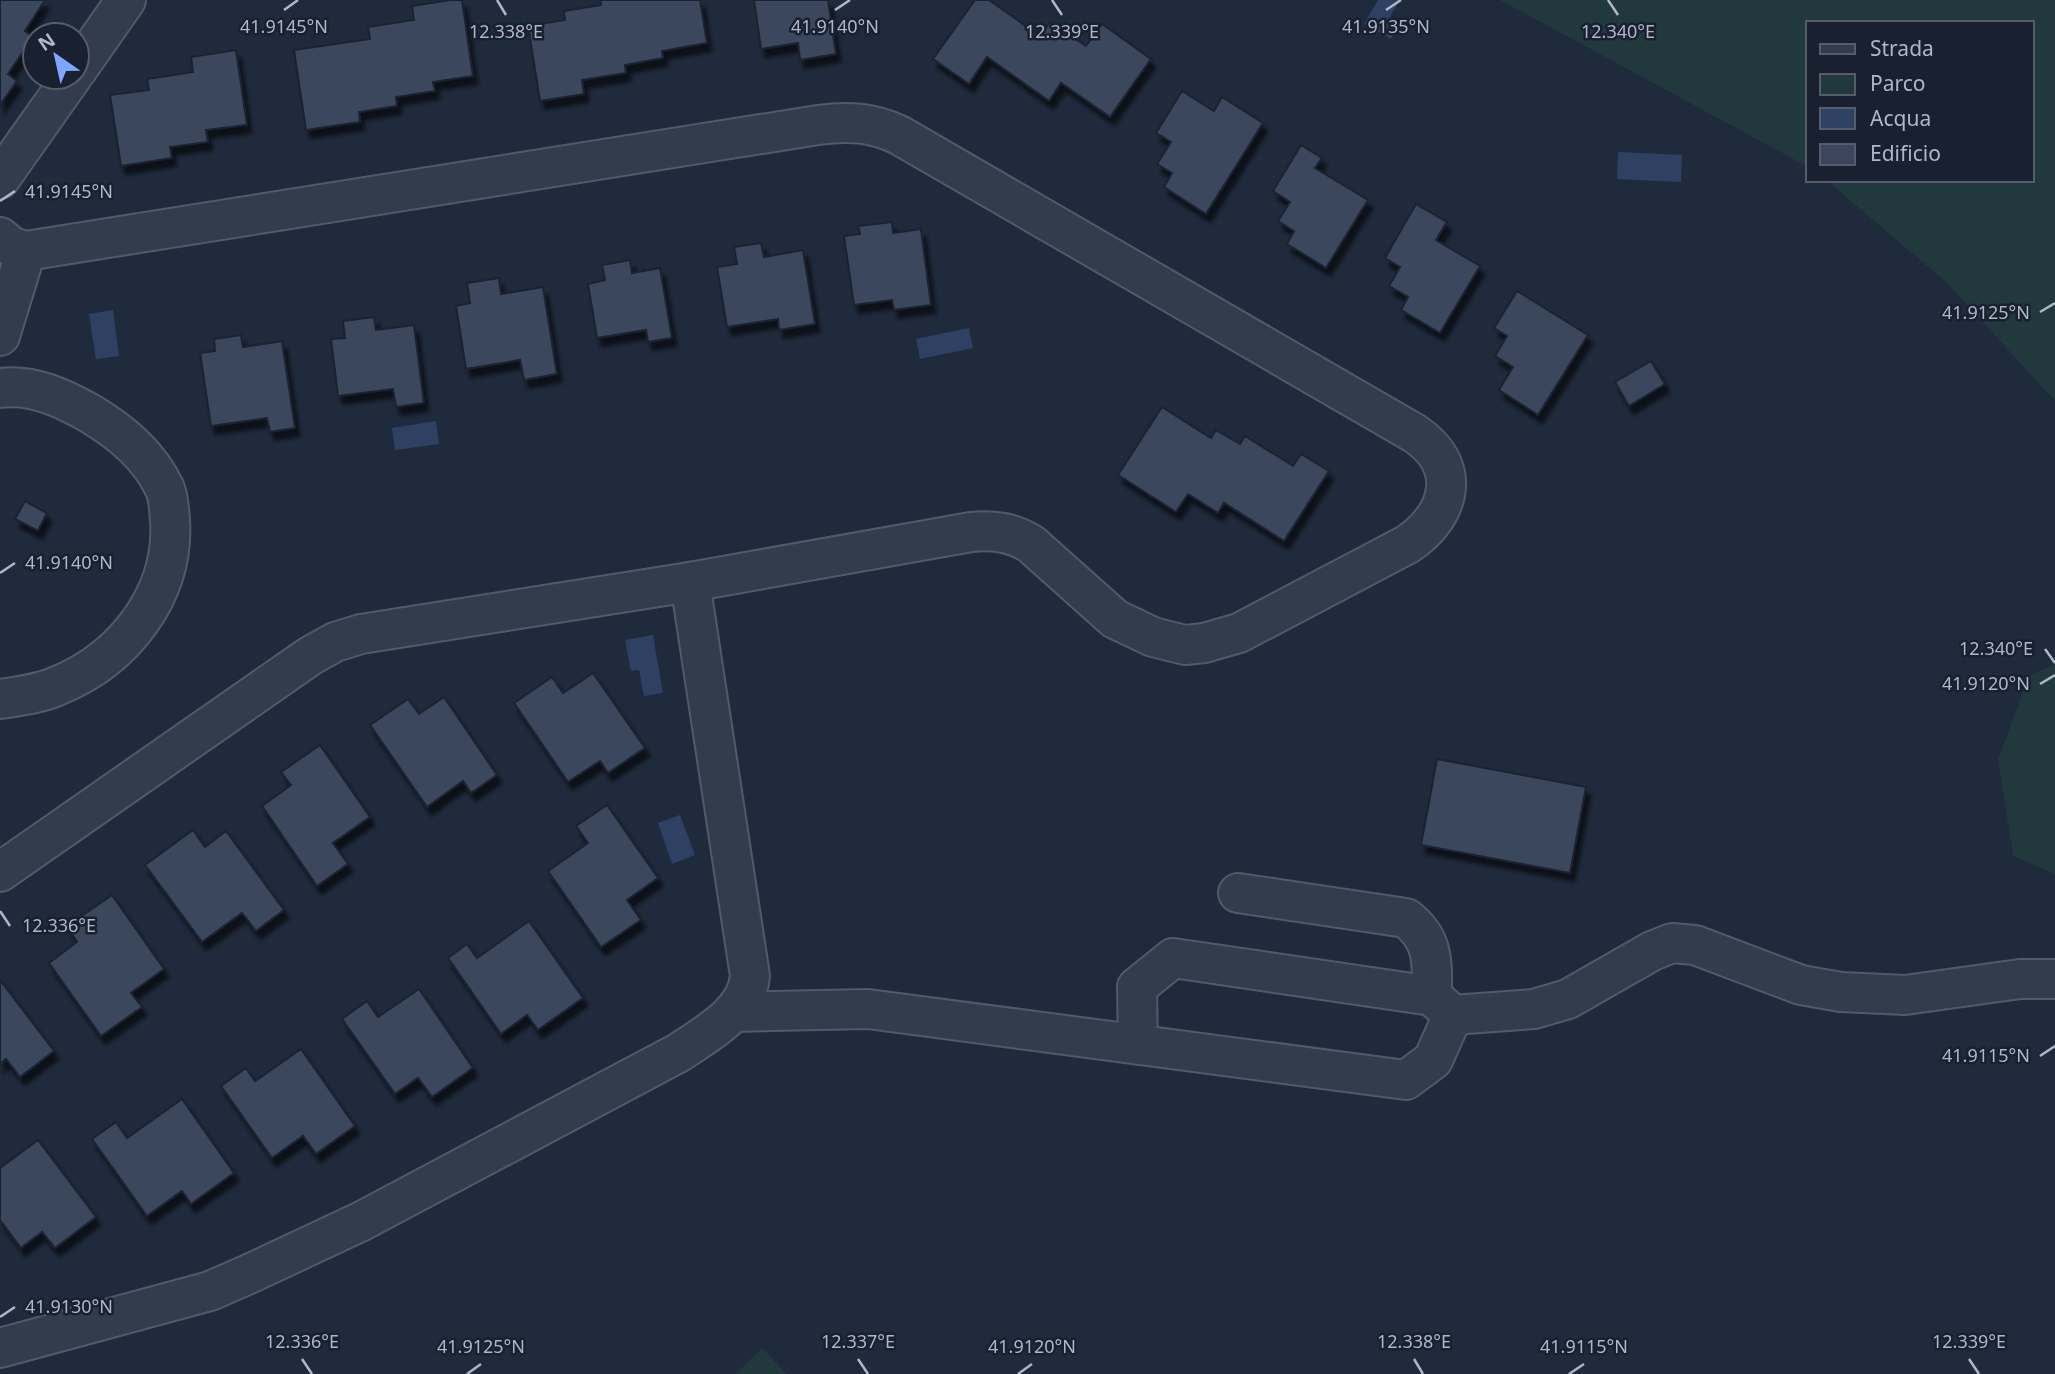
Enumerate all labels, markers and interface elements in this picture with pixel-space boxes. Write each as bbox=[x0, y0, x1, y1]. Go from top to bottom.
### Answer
text: 41.9145°N bbox=[240, 14, 328, 38]
text: 41.9140°N bbox=[791, 14, 879, 38]
text: 41.9135°N bbox=[1342, 14, 1430, 38]
text: 12.338°E bbox=[469, 19, 543, 43]
text: 12.339°E bbox=[1025, 19, 1099, 43]
text: 12.340°E bbox=[1581, 19, 1655, 43]
north arrow bbox=[21, 21, 91, 91]
legend bbox=[1806, 21, 2034, 182]
text: N bbox=[33, 27, 60, 57]
text: Strada bbox=[1870, 34, 1934, 62]
text: Parco bbox=[1870, 69, 1926, 97]
text: Acqua bbox=[1870, 104, 1931, 132]
text: Edificio bbox=[1870, 139, 1941, 167]
text: 41.9145°N bbox=[25, 179, 113, 203]
text: 41.9125°N bbox=[1942, 300, 2030, 324]
text: 41.9140°N bbox=[25, 550, 113, 574]
text: 12.340°E bbox=[1959, 636, 2033, 660]
text: 41.9120°N bbox=[1942, 671, 2030, 695]
text: 12.336°E bbox=[22, 913, 96, 937]
text: 41.9115°N bbox=[1942, 1043, 2030, 1067]
text: 41.9130°N bbox=[25, 1294, 113, 1318]
text: 12.336°E bbox=[265, 1329, 339, 1353]
text: 12.337°E bbox=[821, 1329, 895, 1353]
text: 12.338°E bbox=[1377, 1329, 1451, 1353]
text: 12.339°E bbox=[1932, 1329, 2006, 1353]
text: 41.9125°N bbox=[437, 1334, 525, 1358]
text: 41.9120°N bbox=[988, 1334, 1076, 1358]
text: 41.9115°N bbox=[1540, 1334, 1628, 1358]

